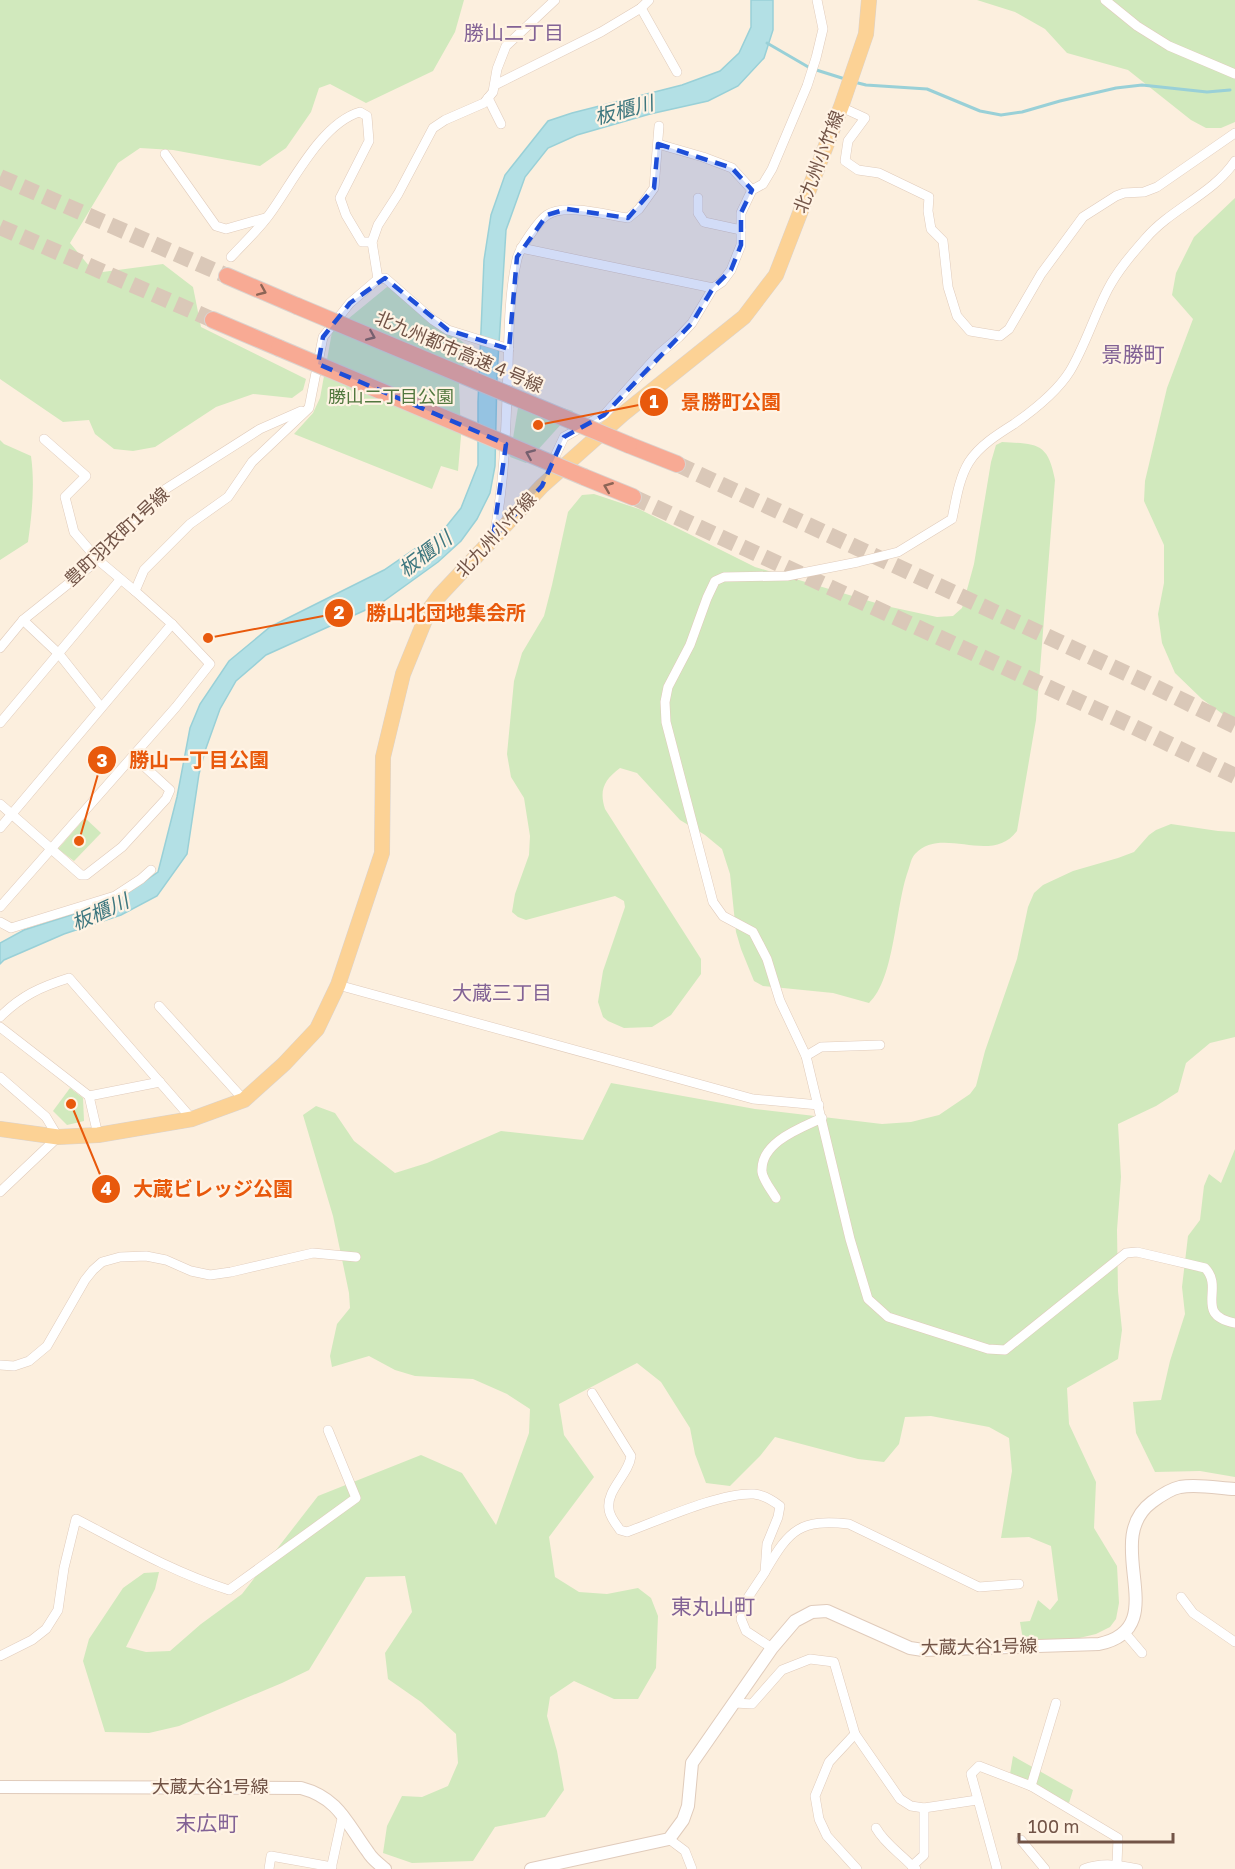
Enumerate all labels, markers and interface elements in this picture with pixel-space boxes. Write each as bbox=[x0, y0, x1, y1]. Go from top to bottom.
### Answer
district label: 勝山二丁目 bbox=[464, 20, 564, 44]
water label: 板櫃川 bbox=[592, 89, 658, 128]
street label: 北九州小竹線 bbox=[788, 107, 848, 216]
one-way arrow bbox=[256, 284, 267, 296]
street label: 北九州都市高速４号線 bbox=[372, 306, 547, 396]
one-way arrow bbox=[364, 329, 375, 341]
district label: 景勝町 bbox=[1102, 341, 1165, 367]
callout: 景勝町公園 bbox=[639, 383, 793, 421]
park label: 勝山二丁目公園 bbox=[328, 385, 454, 407]
text: 景勝町公園 bbox=[681, 389, 781, 413]
text: 1 bbox=[649, 390, 659, 412]
one-way arrow bbox=[525, 449, 536, 461]
street label: 豊町羽衣町1号線 bbox=[60, 482, 173, 590]
one-way arrow bbox=[604, 482, 615, 494]
street label: 北九州小竹線 bbox=[450, 487, 540, 581]
water label: 板櫃川 bbox=[393, 524, 457, 581]
callout: 勝山北団地集会所 bbox=[324, 594, 538, 632]
text: 勝山北団地集会所 bbox=[366, 600, 526, 624]
text: 2 bbox=[334, 601, 345, 623]
callout: 勝山一丁目公園 bbox=[87, 741, 281, 779]
text: 勝山一丁目公園 bbox=[129, 747, 269, 771]
text: 3 bbox=[97, 749, 108, 771]
water label: 板櫃川 bbox=[67, 887, 134, 934]
district label: 大蔵三丁目 bbox=[452, 980, 552, 1004]
callout: 大蔵ビレッジ公園 bbox=[91, 1170, 305, 1208]
text: 大蔵ビレッジ公園 bbox=[133, 1176, 293, 1200]
text: 4 bbox=[100, 1177, 112, 1199]
district label: 東丸山町 bbox=[671, 1593, 755, 1619]
street label: 大蔵大谷1号線 bbox=[920, 1634, 1038, 1658]
street label: 大蔵大谷1号線 bbox=[152, 1775, 268, 1797]
scale bar bbox=[1019, 1806, 1174, 1844]
district label: 末広町 bbox=[176, 1810, 239, 1836]
text: 100 m bbox=[1028, 1815, 1079, 1837]

